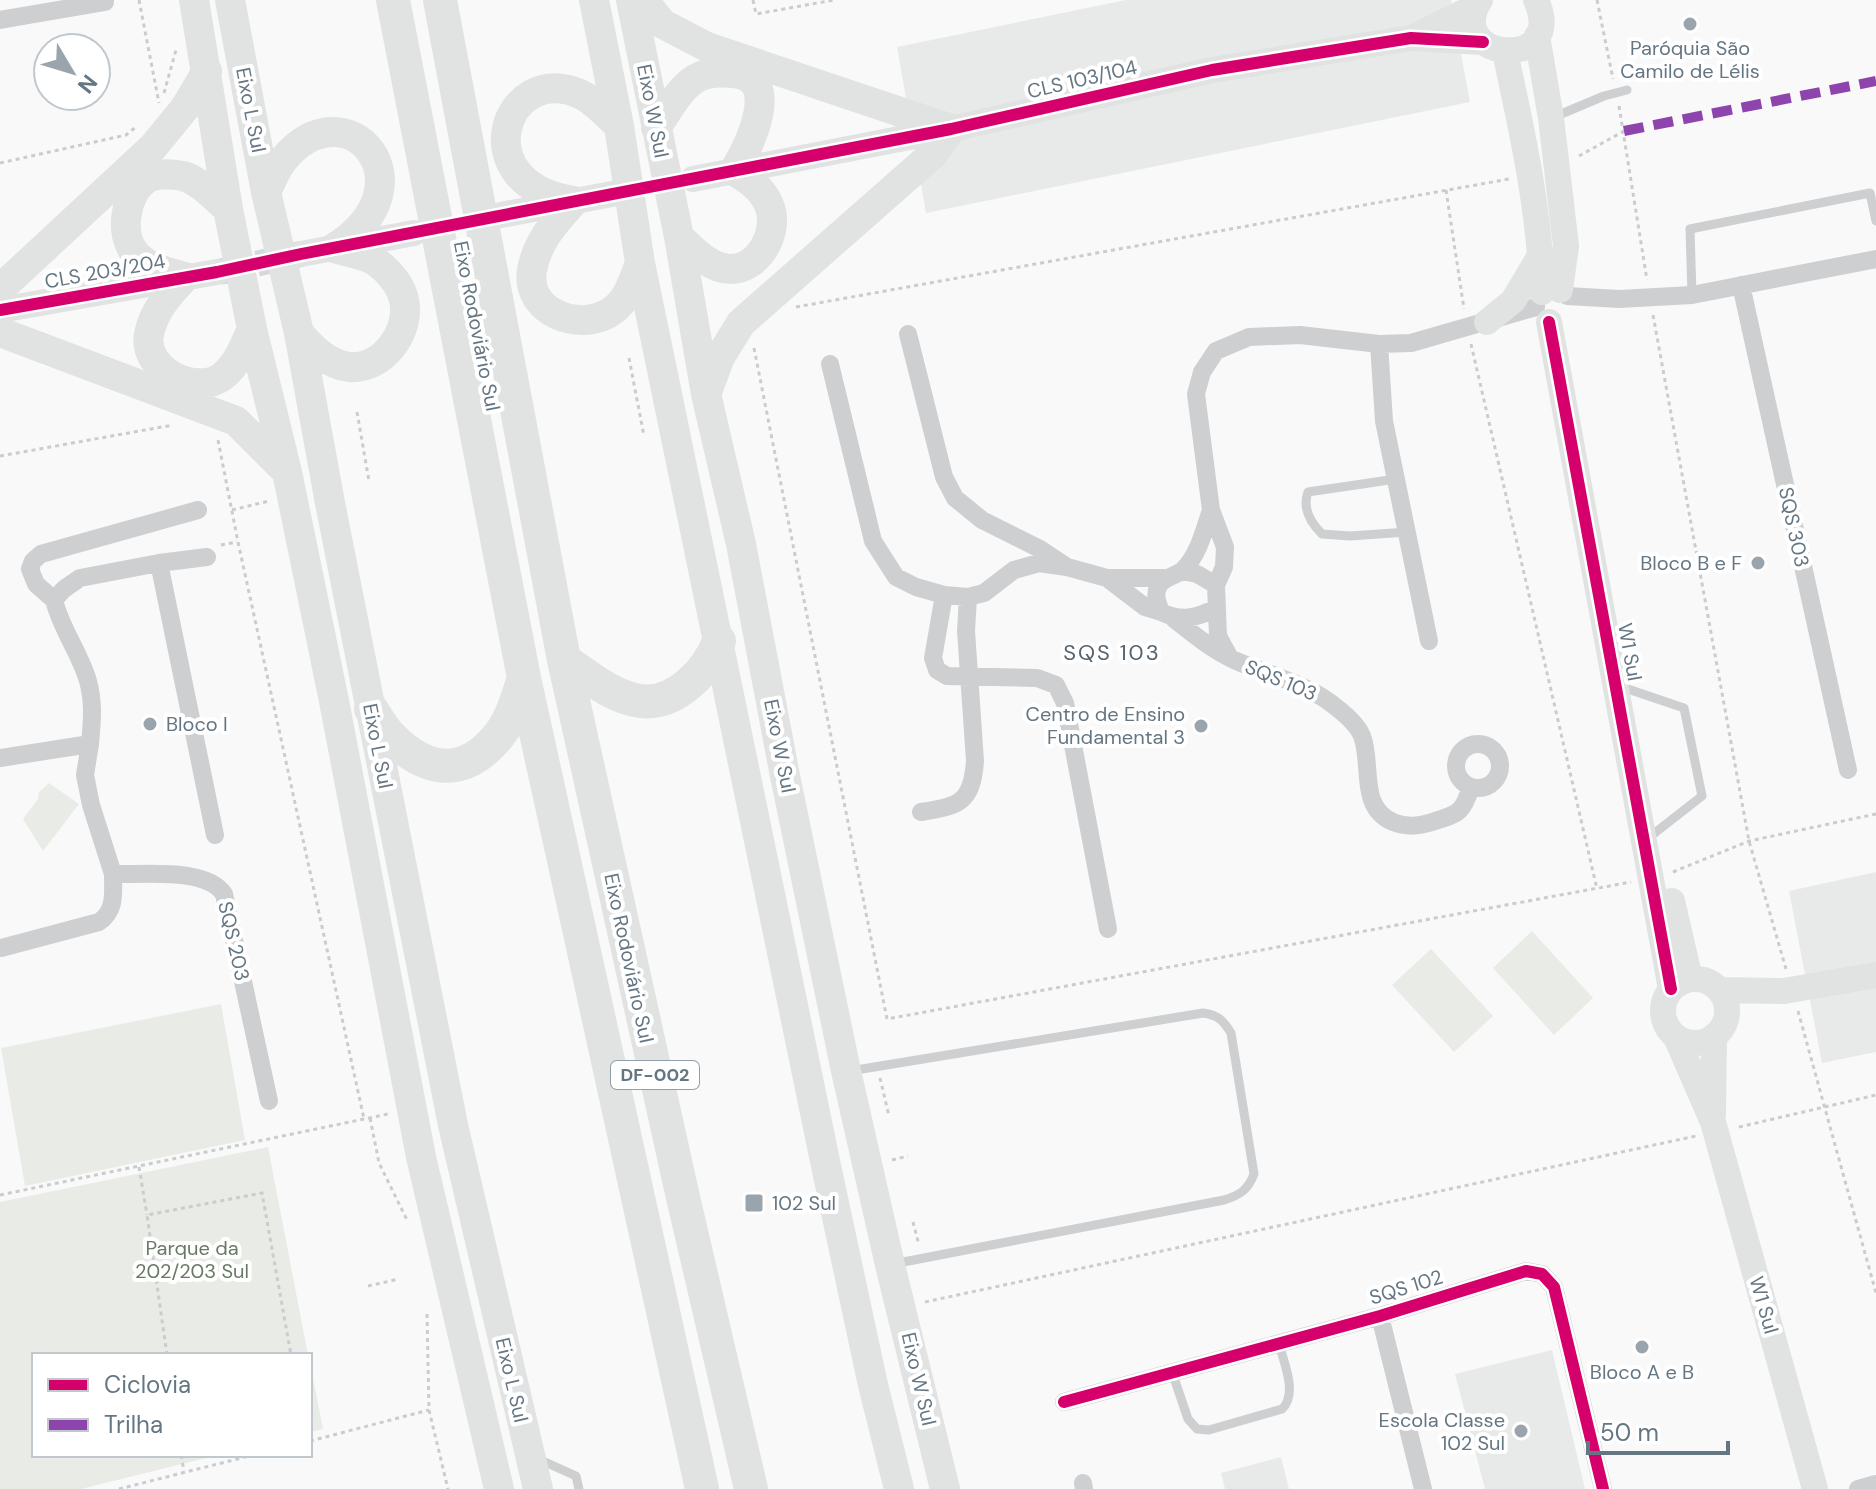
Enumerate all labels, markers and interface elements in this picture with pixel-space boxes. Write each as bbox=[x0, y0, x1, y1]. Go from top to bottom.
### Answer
marker: Paróquia São Camilo de Lélis bbox=[1681, 15, 1699, 33]
north arrow bbox=[32, 32, 112, 112]
place label: Paróquia São Camilo de Lélis bbox=[1620, 35, 1760, 84]
street label: CLS 103/104 bbox=[1025, 54, 1139, 104]
street label: Eixo W Sul bbox=[631, 62, 675, 160]
street label: Eixo L Sul bbox=[230, 65, 272, 155]
text: N bbox=[71, 69, 104, 99]
street label: Eixo Rodoviário Sul bbox=[448, 239, 506, 413]
street label: CLS 203/204 bbox=[43, 248, 167, 294]
street label: SQS 303 bbox=[1773, 485, 1815, 569]
place label: Bloco B e F bbox=[1640, 550, 1742, 576]
marker: Bloco B e F bbox=[1749, 554, 1767, 572]
street label: W1 Sul bbox=[1612, 621, 1648, 683]
district label: SQS 103 bbox=[1063, 638, 1161, 667]
street label: SQS 103 bbox=[1241, 653, 1321, 707]
street label: Eixo W Sul bbox=[758, 697, 802, 795]
street label: Eixo L Sul bbox=[357, 701, 399, 791]
place label: Centro de Ensino Fundamental 3 bbox=[1026, 701, 1185, 750]
place label: Bloco I bbox=[166, 711, 228, 737]
marker: Bloco I bbox=[141, 715, 159, 733]
marker: Centro de Ensino Fundamental 3 bbox=[1192, 717, 1210, 735]
street label: Eixo Rodoviário Sul bbox=[598, 871, 660, 1045]
street label: SQS 203 bbox=[212, 899, 256, 983]
road number: DF-002 bbox=[611, 1061, 699, 1089]
place label: 102 Sul bbox=[772, 1190, 836, 1216]
marker: 102 Sul bbox=[743, 1192, 765, 1214]
park label: Parque da 202/203 Sul bbox=[135, 1235, 249, 1284]
street label: SQS 102 bbox=[1366, 1264, 1446, 1310]
street label: W1 Sul bbox=[1743, 1273, 1785, 1337]
street label: Eixo W Sul bbox=[896, 1330, 942, 1428]
street label: Eixo L Sul bbox=[490, 1335, 534, 1425]
marker: Bloco A e B bbox=[1633, 1338, 1651, 1356]
legend bbox=[32, 1353, 312, 1457]
place label: Bloco A e B bbox=[1590, 1359, 1694, 1385]
text: Ciclovia bbox=[104, 1369, 191, 1400]
scale bar bbox=[1588, 1405, 1728, 1455]
place label: Escola Classe 102 Sul bbox=[1379, 1407, 1505, 1456]
text: Trilha bbox=[104, 1409, 163, 1440]
text: 50 m bbox=[1600, 1417, 1659, 1448]
marker: Escola Classe 102 Sul bbox=[1512, 1422, 1530, 1440]

